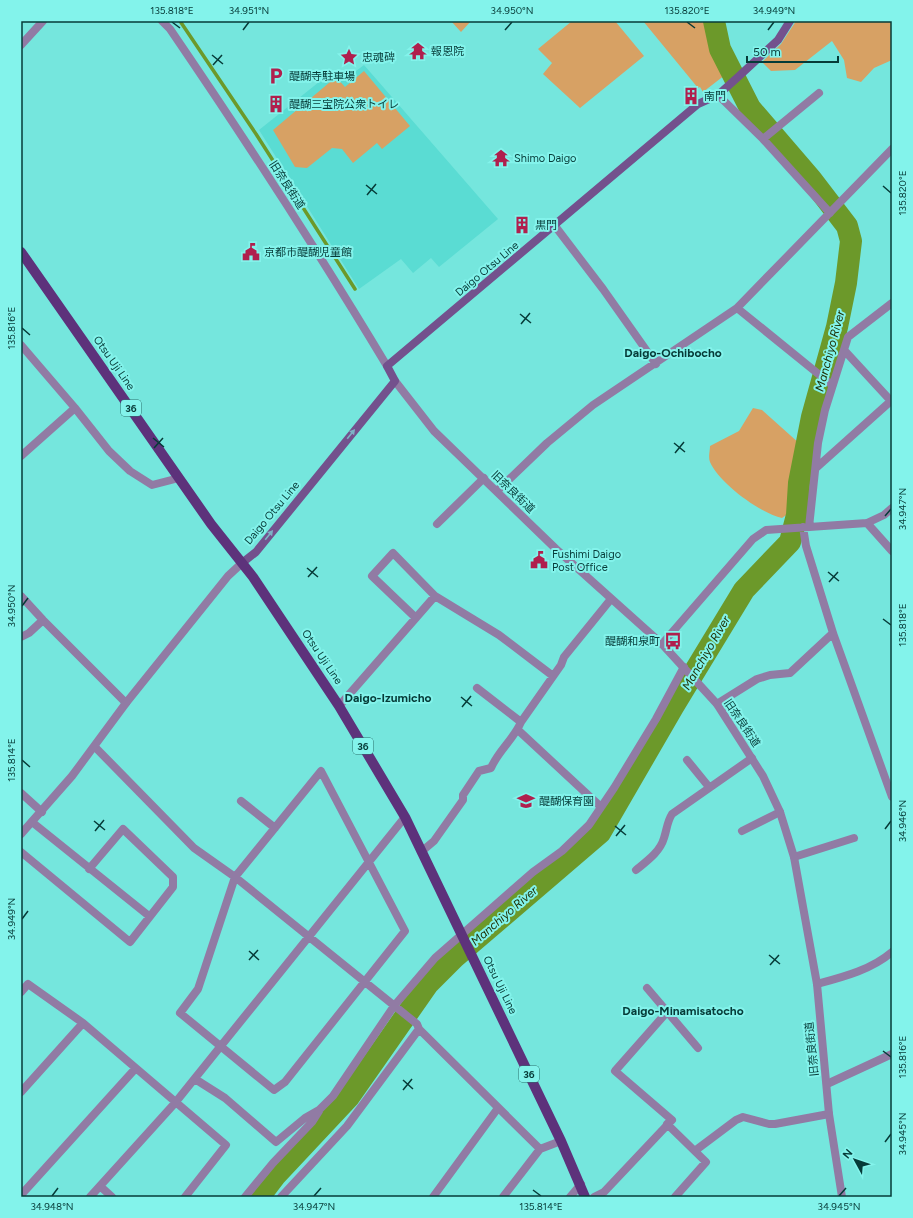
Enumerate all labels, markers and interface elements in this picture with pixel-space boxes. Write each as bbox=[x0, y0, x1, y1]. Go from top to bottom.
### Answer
text: 135.818°E bbox=[150, 4, 194, 17]
text: 34.951°N bbox=[229, 4, 269, 17]
text: 34.950°N bbox=[491, 4, 533, 17]
text: 135.820°E bbox=[664, 4, 710, 17]
text: 34.949°N bbox=[753, 4, 795, 17]
scale bar bbox=[747, 38, 838, 64]
temple icon: 報恩院 bbox=[408, 41, 428, 61]
place label: 報恩院 bbox=[431, 45, 464, 58]
text: 50 m bbox=[753, 45, 781, 59]
place icon: 忠魂碑 bbox=[339, 47, 359, 67]
place label: 忠魂碑 bbox=[362, 51, 395, 64]
parking icon: 醍醐寺駐車場 bbox=[266, 66, 286, 86]
place label: 醍醐寺駐車場 bbox=[289, 70, 355, 83]
building icon: 南門 bbox=[681, 86, 701, 106]
place label: 南門 bbox=[704, 90, 726, 103]
building icon: 醍醐三宝院公衆トイレ bbox=[266, 94, 286, 114]
place label: 醍醐三宝院公衆トイレ bbox=[289, 98, 399, 111]
temple icon: Shimo Daigo bbox=[491, 148, 511, 168]
place label: Shimo Daigo bbox=[514, 152, 576, 165]
street label: 旧奈良街道 bbox=[267, 158, 307, 212]
text: 135.820°E bbox=[896, 170, 909, 216]
building icon: 黒門 bbox=[512, 215, 532, 235]
place label: 黒門 bbox=[535, 219, 557, 232]
street label: Daigo Otsu Line bbox=[453, 239, 521, 299]
public building icon: 京都市醍醐児童館 bbox=[241, 242, 261, 262]
place label: 京都市醍醐児童館 bbox=[264, 246, 352, 259]
text: 135.816°E bbox=[5, 306, 18, 349]
water label: Manchiyo River bbox=[812, 308, 848, 393]
street label: Otsu Uji Line bbox=[91, 333, 137, 393]
district label: Daigo-Ochibocho bbox=[624, 346, 722, 360]
road number: 36 bbox=[121, 400, 141, 416]
one-way arrow bbox=[347, 429, 356, 440]
street label: 旧奈良街道 bbox=[489, 468, 537, 516]
street label: Daigo Otsu Line bbox=[242, 479, 302, 547]
text: 34.947°N bbox=[896, 488, 909, 530]
one-way arrow bbox=[265, 530, 274, 540]
place label: Fushimi Daigo Post Office bbox=[552, 548, 621, 574]
public building icon: Fushimi Daigo Post Office bbox=[529, 550, 549, 570]
text: 34.950°N bbox=[5, 585, 18, 627]
text: 135.818°E bbox=[896, 603, 909, 647]
water label: Manchiyo River bbox=[679, 613, 733, 692]
street label: Otsu Uji Line bbox=[299, 627, 345, 687]
bus stop icon: 醍醐和泉町 bbox=[663, 631, 683, 651]
place label: 醍醐和泉町 bbox=[605, 635, 660, 648]
district label: Daigo-Izumicho bbox=[344, 691, 432, 705]
street label: 旧奈良街道 bbox=[721, 697, 763, 749]
text: 135.814°E bbox=[5, 738, 18, 782]
road number: 36 bbox=[353, 738, 373, 754]
school or university icon: 醍醐保育園 bbox=[516, 791, 536, 811]
place label: 醍醐保育園 bbox=[539, 795, 594, 808]
text: 34.946°N bbox=[896, 800, 909, 842]
water label: Manchiyo River bbox=[468, 883, 541, 949]
text: 34.949°N bbox=[5, 898, 18, 940]
street label: Otsu Uji Line bbox=[480, 954, 520, 1016]
district label: Daigo-Minamisatocho bbox=[622, 1004, 744, 1018]
street label: 旧奈良街道 bbox=[803, 1021, 821, 1077]
text: 135.816°E bbox=[896, 1035, 909, 1078]
road number: 36 bbox=[519, 1066, 539, 1082]
text: 34.945°N bbox=[896, 1113, 909, 1155]
north arrow bbox=[835, 1140, 875, 1180]
text: N bbox=[840, 1146, 855, 1161]
text: 34.948°N bbox=[30, 1200, 74, 1213]
text: 34.947°N bbox=[293, 1200, 335, 1213]
text: 135.814°E bbox=[519, 1200, 563, 1213]
text: 34.945°N bbox=[818, 1200, 860, 1213]

